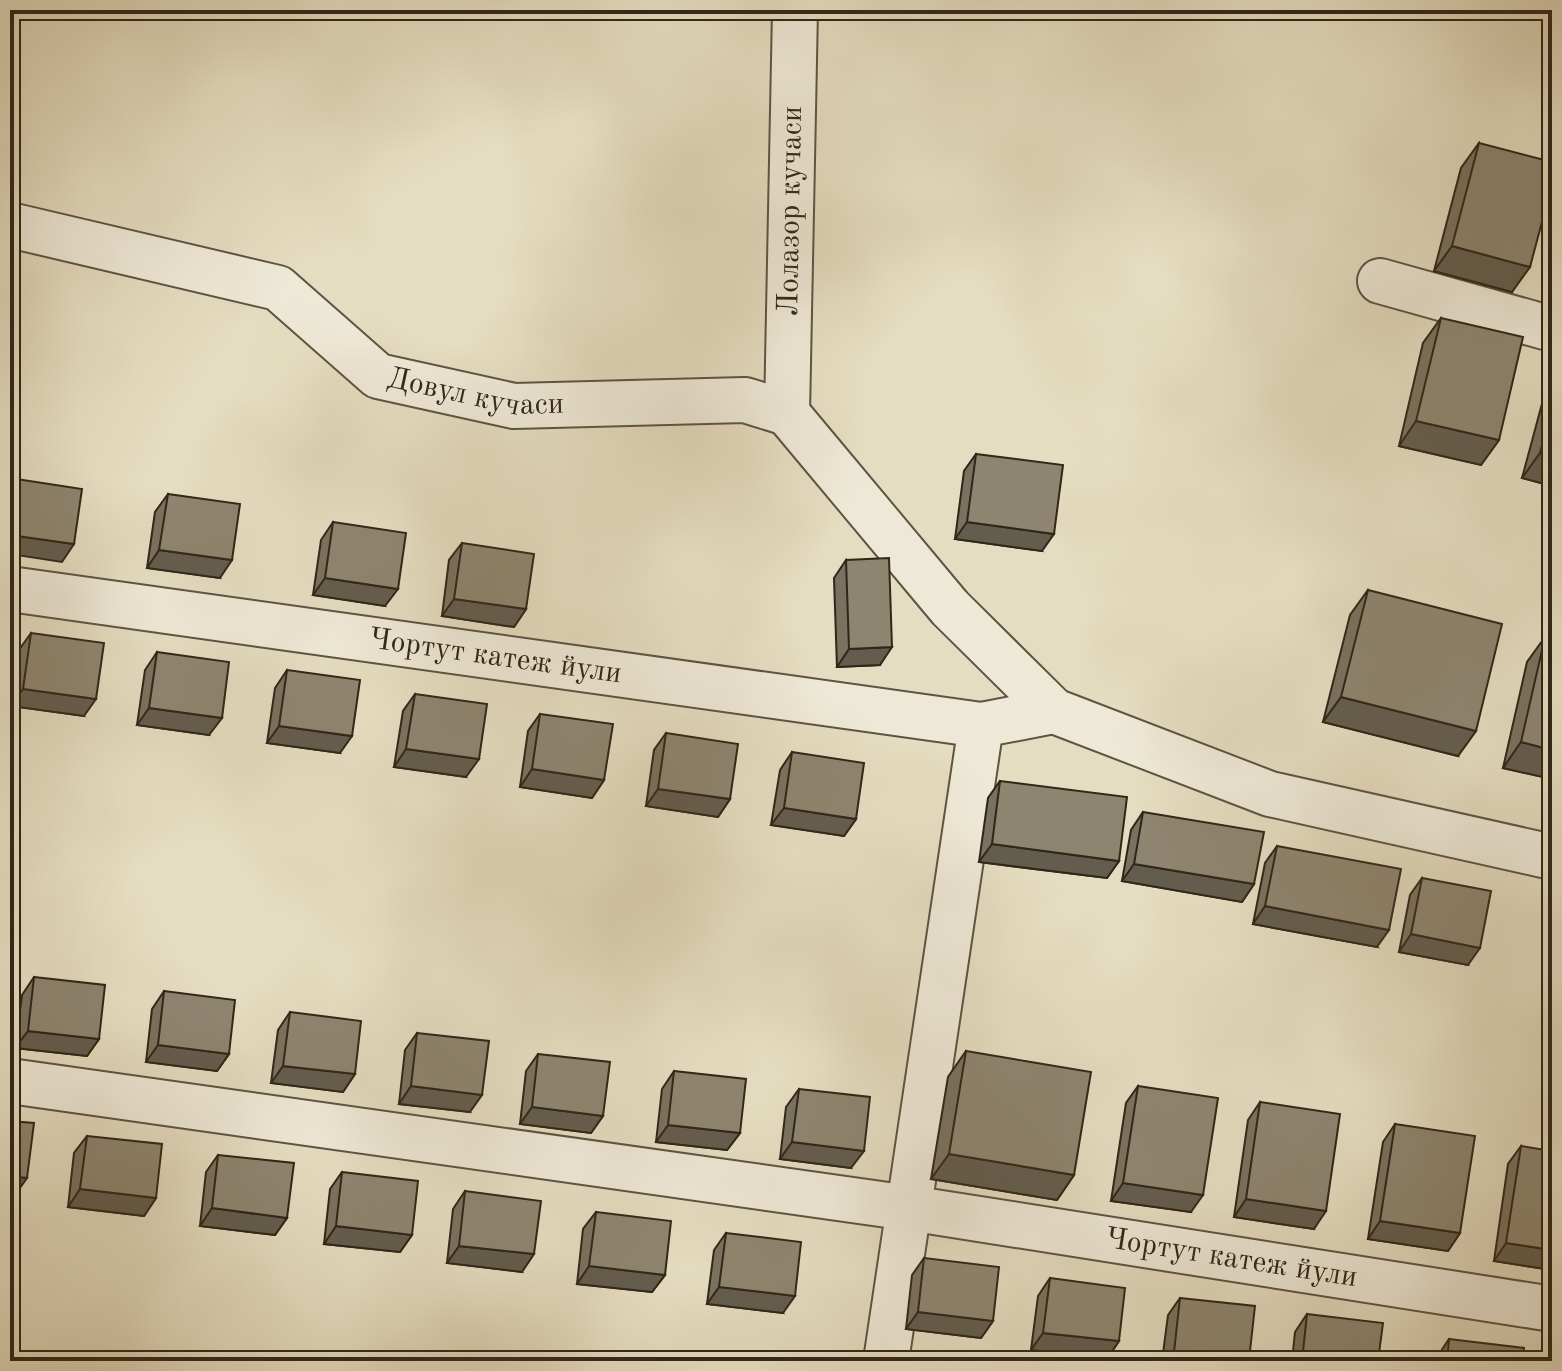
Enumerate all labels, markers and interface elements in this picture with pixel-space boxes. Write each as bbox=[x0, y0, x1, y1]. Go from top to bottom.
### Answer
street label: Лолазор кучаси bbox=[774, 106, 808, 316]
street label: Довул кучаси bbox=[384, 363, 564, 422]
street label: Чортут катеж йули bbox=[367, 624, 623, 689]
street label: Чортут катеж йули bbox=[1103, 1224, 1359, 1293]

